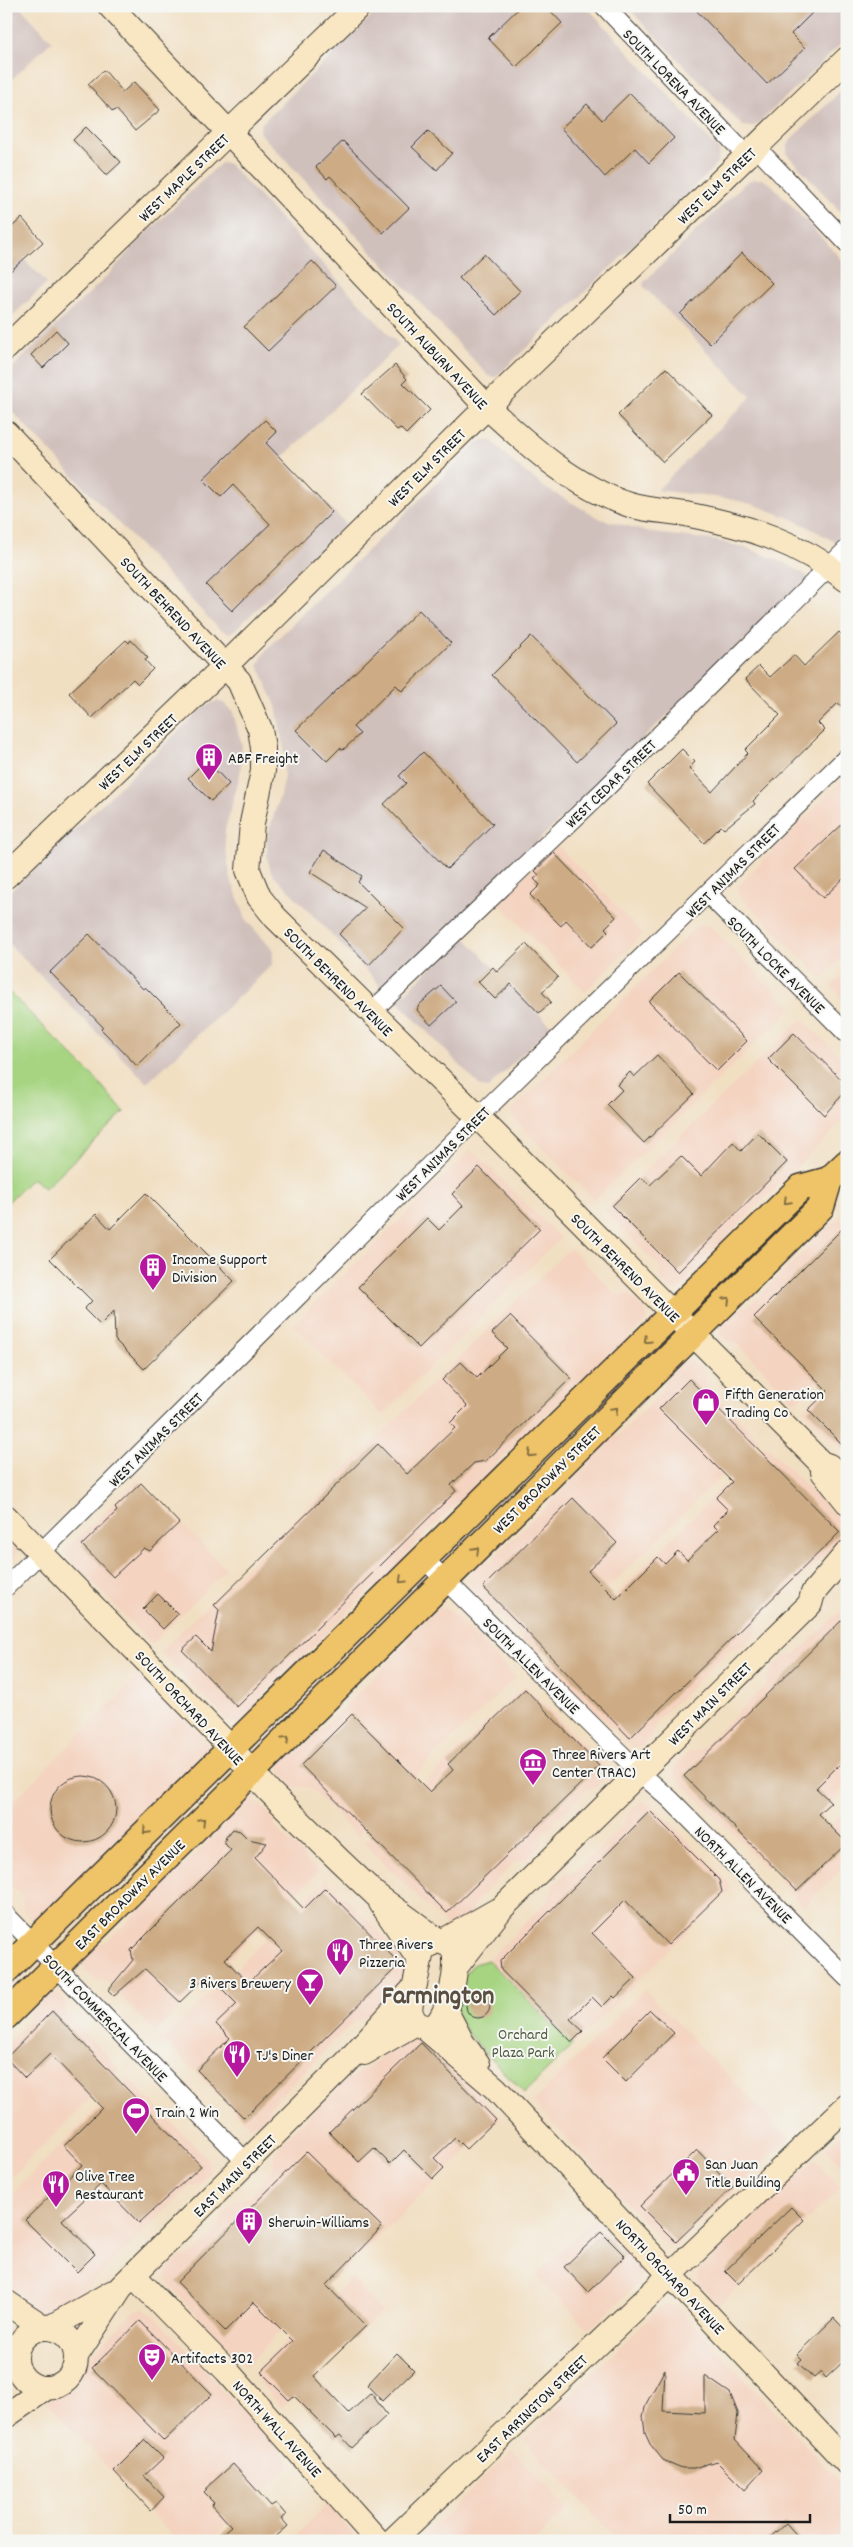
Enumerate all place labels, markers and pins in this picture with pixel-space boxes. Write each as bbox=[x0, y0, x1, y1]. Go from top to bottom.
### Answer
building icon: ABF Freight bbox=[194, 742, 224, 781]
place label: ABF Freight bbox=[228, 748, 298, 771]
place label: Income Support Division bbox=[172, 1249, 267, 1290]
building icon: Income Support Division bbox=[138, 1252, 168, 1291]
place label: Fifth Generation Trading Co bbox=[725, 1384, 824, 1425]
shop icon: Fifth Generation Trading Co bbox=[691, 1387, 721, 1426]
place label: Three Rivers Art Center (TRAC) bbox=[552, 1744, 651, 1785]
museum icon: Three Rivers Art Center (TRAC) bbox=[518, 1747, 548, 1786]
place label: Three Rivers Pizzeria bbox=[359, 1934, 434, 1975]
restaurant icon: Three Rivers Pizzeria bbox=[325, 1937, 355, 1976]
bar icon: 3 Rivers Brewery bbox=[295, 1967, 325, 2006]
place label: 3 Rivers Brewery bbox=[189, 1973, 292, 1996]
restaurant icon: TJ's Diner bbox=[222, 2039, 252, 2078]
place label: TJ's Diner bbox=[256, 2045, 313, 2068]
sports icon: Train 2 Win bbox=[121, 2096, 151, 2135]
place label: Train 2 Win bbox=[155, 2102, 219, 2125]
place label: San Juan Title Building bbox=[705, 2154, 781, 2195]
public building icon: San Juan Title Building bbox=[671, 2157, 701, 2196]
place label: Olive Tree Restaurant bbox=[75, 2166, 144, 2207]
restaurant icon: Olive Tree Restaurant bbox=[41, 2169, 71, 2208]
building icon: Sherwin-Williams bbox=[234, 2206, 264, 2245]
place label: Sherwin-Williams bbox=[268, 2212, 370, 2235]
theatre icon: Artifacts 302 bbox=[137, 2342, 167, 2381]
place label: Artifacts 302 bbox=[171, 2348, 253, 2371]

